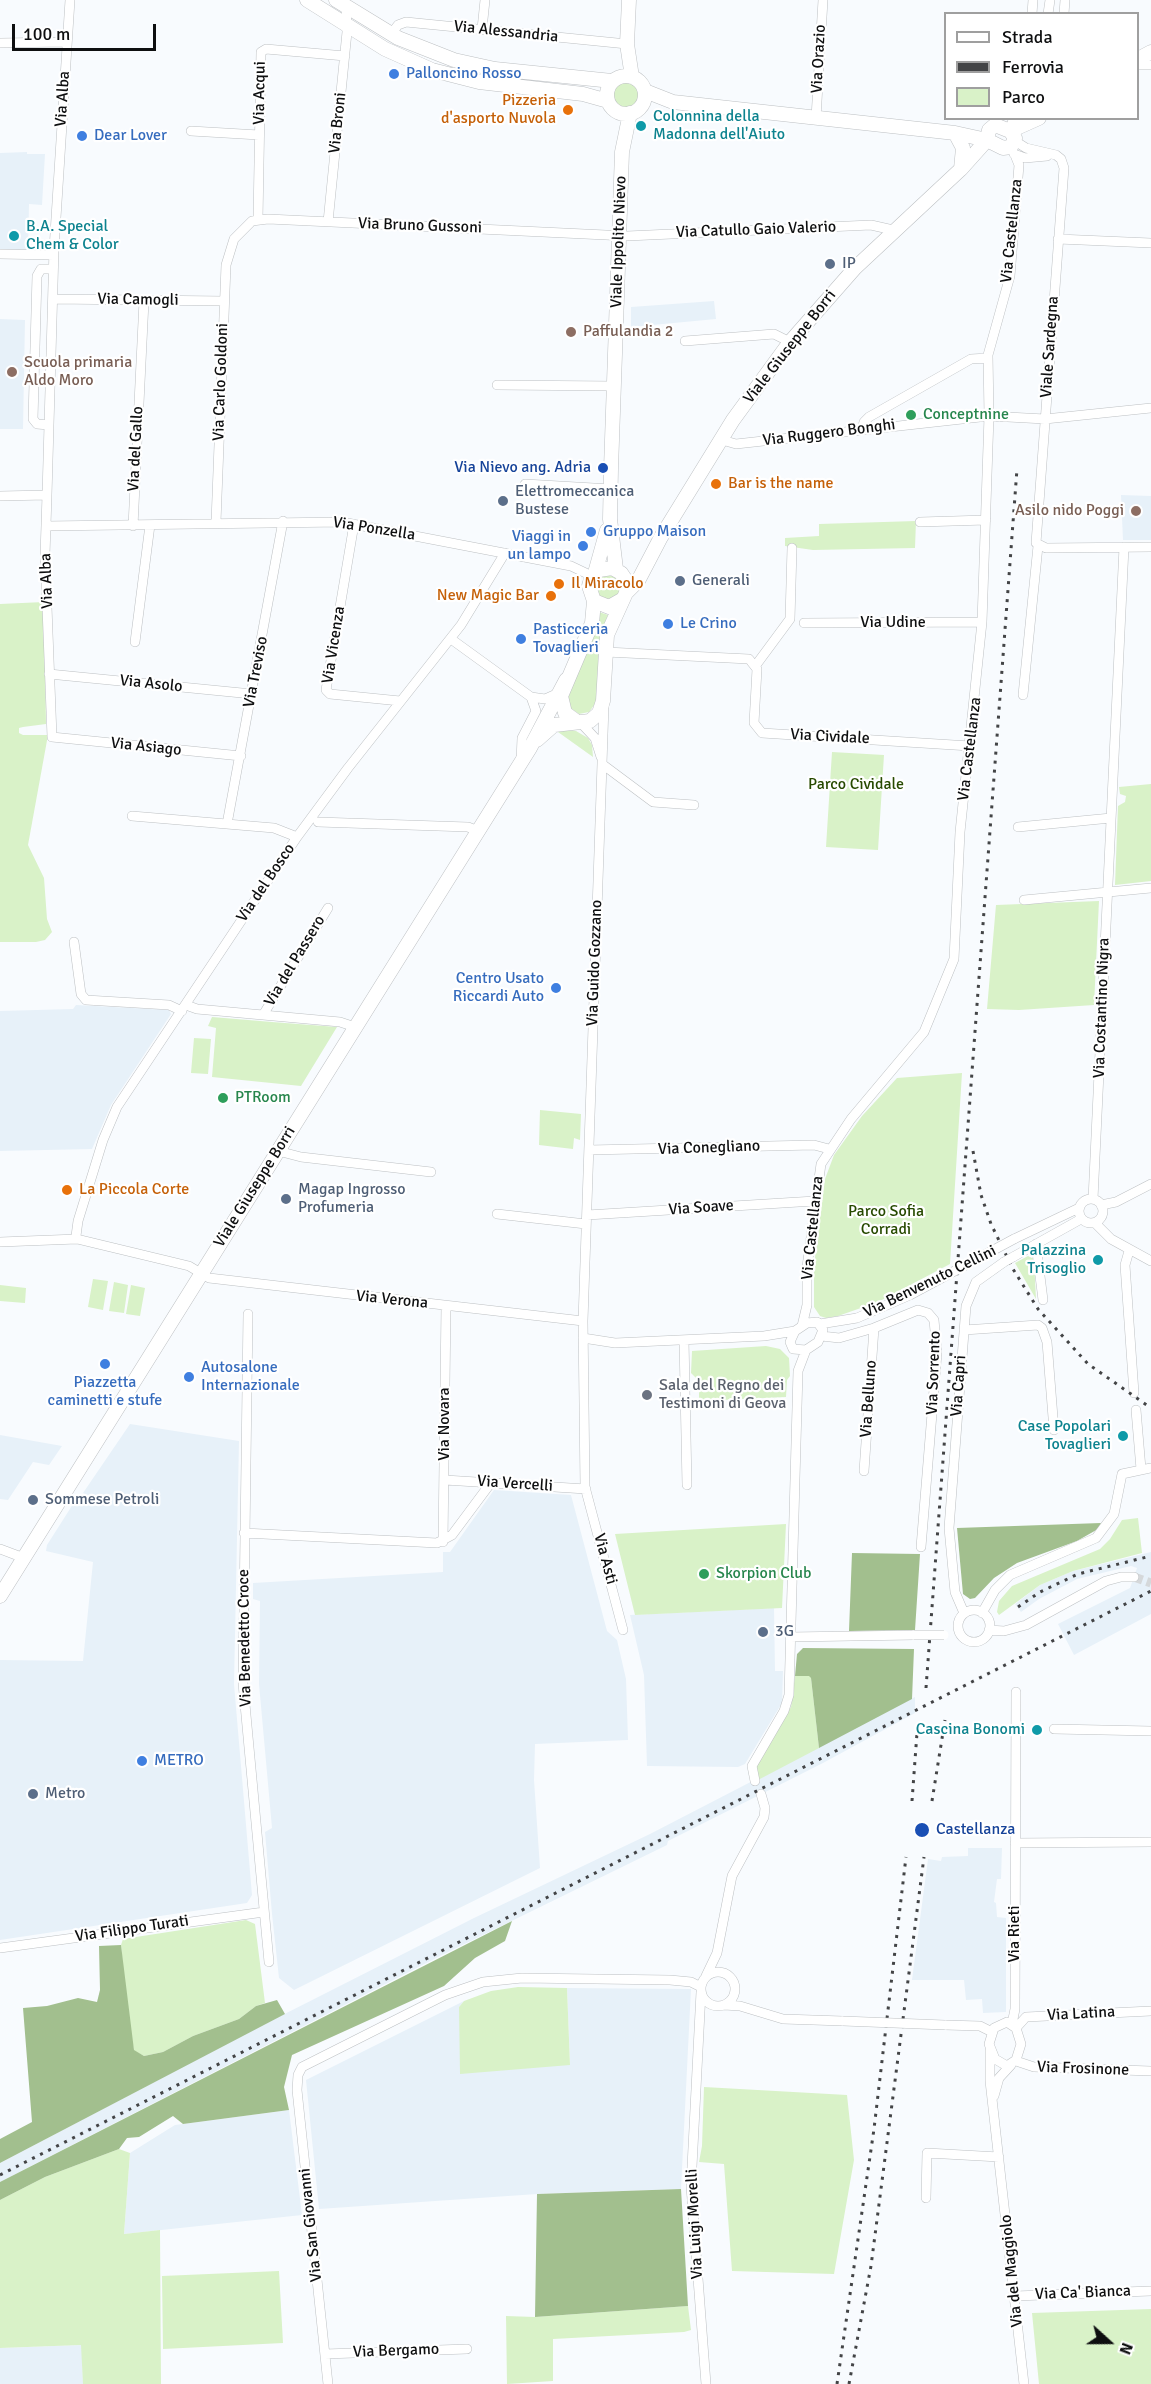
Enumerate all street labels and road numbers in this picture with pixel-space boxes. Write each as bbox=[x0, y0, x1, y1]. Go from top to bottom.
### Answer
street label: Via Alessandria bbox=[453, 17, 559, 47]
street label: Via Orazio bbox=[808, 24, 830, 94]
street label: Via Acqui bbox=[250, 61, 270, 125]
street label: Via Alba bbox=[51, 70, 75, 128]
street label: Via Broni bbox=[325, 91, 351, 155]
street label: Viale Ippolito Nievo bbox=[607, 176, 631, 308]
street label: Via Castellanza bbox=[997, 178, 1027, 284]
street label: Via Bruno Gussoni bbox=[358, 214, 482, 238]
street label: Via Catullo Gaio Valerio bbox=[675, 218, 837, 242]
street label: Viale Giuseppe Borri bbox=[740, 286, 840, 408]
street label: Via Camogli bbox=[97, 290, 179, 310]
street label: Viale Sardegna bbox=[1037, 295, 1063, 399]
street label: Via Carlo Goldoni bbox=[209, 323, 233, 441]
street label: Via del Gallo bbox=[124, 406, 148, 492]
street label: Via Ruggero Bonghi bbox=[761, 415, 897, 451]
street label: Via Ponzella bbox=[331, 513, 417, 545]
street label: Via Alba bbox=[36, 553, 58, 609]
street label: Via Vicenza bbox=[318, 605, 350, 685]
street label: Via Udine bbox=[860, 613, 926, 633]
street label: Via Treviso bbox=[240, 635, 272, 709]
street label: Via Asolo bbox=[119, 671, 183, 697]
street label: Via Castellanza bbox=[954, 696, 986, 802]
street label: Via Cividale bbox=[790, 725, 870, 749]
street label: Via Asiago bbox=[110, 734, 182, 760]
street label: Via del Bosco bbox=[233, 840, 299, 926]
street label: Via Guido Gozzano bbox=[583, 899, 607, 1027]
street label: Via del Passero bbox=[260, 912, 330, 1010]
street label: Via Costantino Nigra bbox=[1090, 937, 1114, 1079]
street label: Viale Giuseppe Borri bbox=[210, 1123, 300, 1251]
street label: Via Conegliano bbox=[658, 1137, 760, 1159]
street label: Via Castellanza bbox=[798, 1175, 828, 1281]
street label: Via Soave bbox=[668, 1196, 734, 1220]
street label: Via Benvenuto Cellini bbox=[860, 1242, 1000, 1322]
street label: Via Verona bbox=[355, 1287, 429, 1313]
street label: Via Sorrento bbox=[923, 1331, 945, 1415]
street label: Via Capri bbox=[947, 1355, 971, 1417]
street label: Via Belluno bbox=[857, 1360, 881, 1438]
street label: Via Novara bbox=[435, 1387, 455, 1461]
street label: Via Vercelli bbox=[476, 1472, 554, 1496]
street label: Via Asti bbox=[589, 1531, 621, 1587]
street label: Via Benedetto Croce bbox=[234, 1569, 256, 1707]
street label: Via Rieti bbox=[1005, 1905, 1025, 1963]
street label: Via Filippo Turati bbox=[74, 1912, 190, 1946]
street label: Via Latina bbox=[1046, 2003, 1116, 2025]
street label: Via Frosinone bbox=[1037, 2058, 1129, 2080]
street label: Via San Giovanni bbox=[295, 2167, 327, 2283]
street label: Via Luigi Morelli bbox=[683, 2168, 707, 2280]
street label: Via del Maggiolo bbox=[997, 2214, 1027, 2328]
street label: Via Ca' Bianca bbox=[1035, 2282, 1131, 2304]
street label: Via Bergamo bbox=[353, 2340, 439, 2362]

